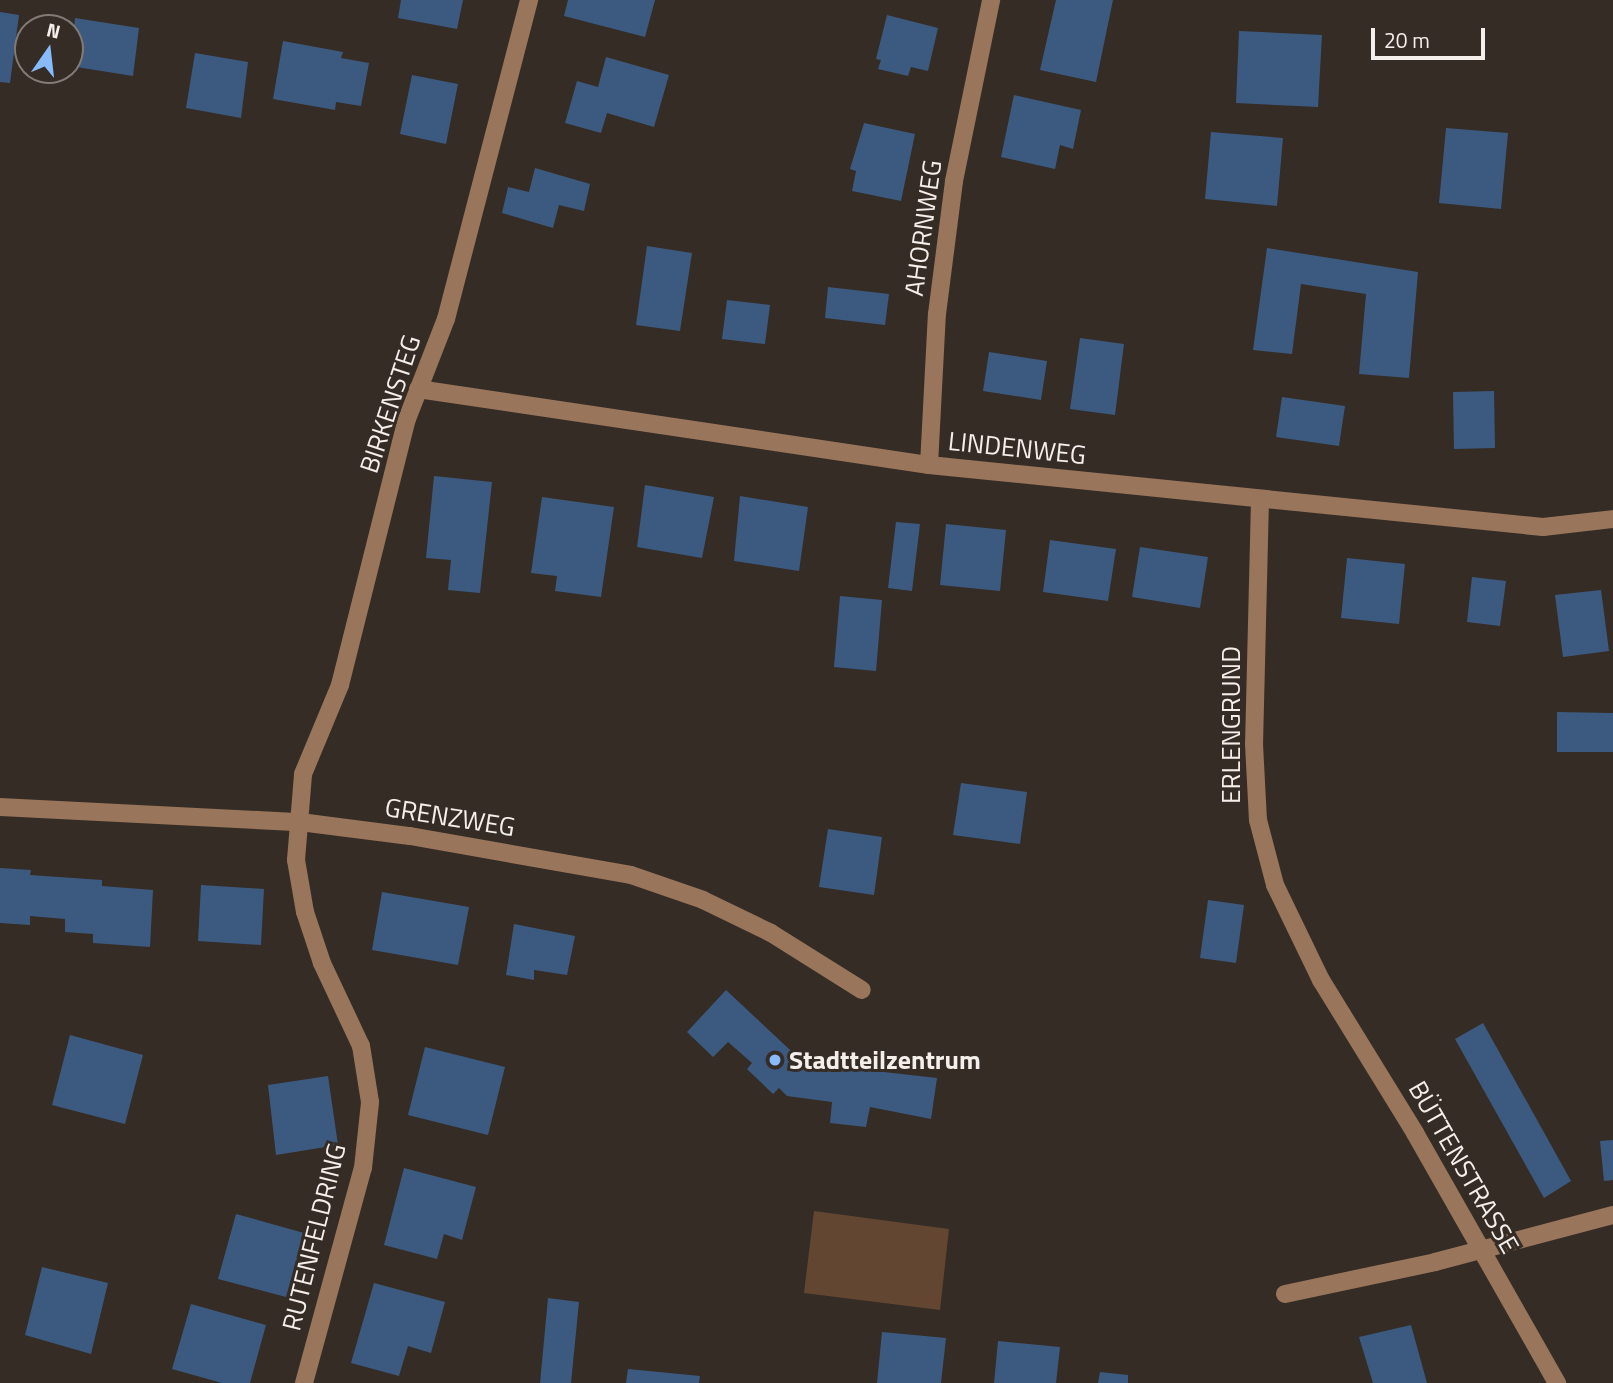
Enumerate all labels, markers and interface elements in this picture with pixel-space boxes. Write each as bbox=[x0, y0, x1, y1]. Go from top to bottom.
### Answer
north arrow bbox=[14, 14, 84, 84]
text: N bbox=[44, 14, 64, 46]
scale bar bbox=[1375, 14, 1489, 58]
text: 20 m bbox=[1384, 24, 1430, 56]
street label: AHORNWEG bbox=[898, 158, 948, 298]
street label: BIRKENSTEG bbox=[353, 331, 427, 477]
street label: LINDENWEG bbox=[947, 425, 1087, 471]
street label: ERLENGRUND bbox=[1215, 646, 1247, 804]
street label: GRENZWEG bbox=[383, 791, 517, 843]
place label: Stadtteilzentrum bbox=[789, 1044, 981, 1076]
marker: Stadtteilzentrum bbox=[767, 1052, 783, 1068]
street label: BÜTTENSTRASSE bbox=[1402, 1075, 1526, 1259]
street label: RUTENFELDRING bbox=[276, 1140, 352, 1334]

